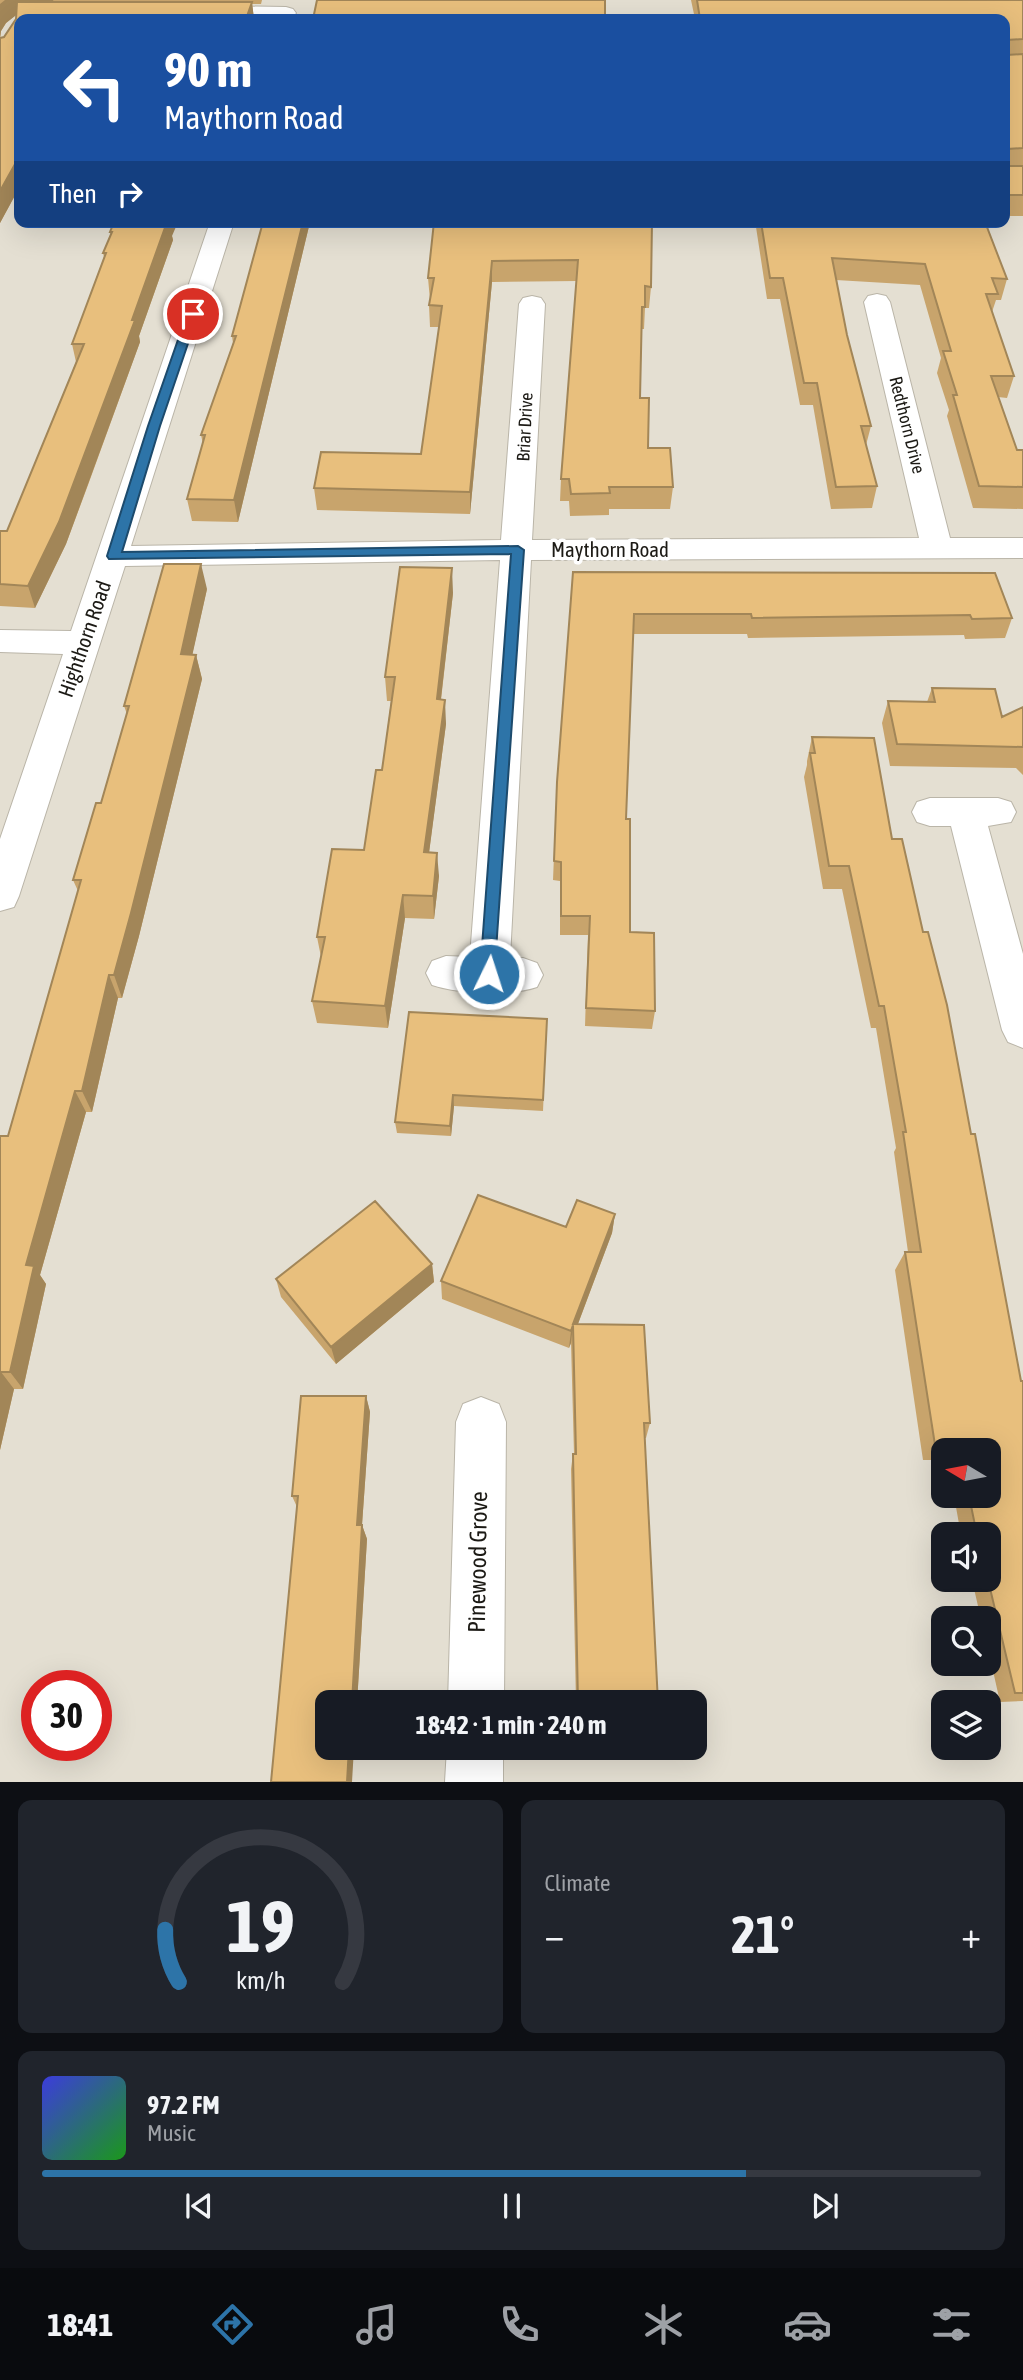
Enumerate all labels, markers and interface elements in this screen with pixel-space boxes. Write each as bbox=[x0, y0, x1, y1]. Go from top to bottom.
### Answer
text: 90 m bbox=[164, 41, 252, 97]
icon: left bbox=[49, 42, 140, 133]
text: Maythorn Road bbox=[164, 99, 344, 136]
icon: right bbox=[111, 175, 149, 213]
text: Then bbox=[49, 179, 97, 209]
pin bbox=[163, 284, 223, 344]
icon: arrive bbox=[174, 295, 212, 333]
street label: Redthorn Drive bbox=[885, 374, 930, 476]
street label: Briar Drive bbox=[512, 392, 537, 462]
street label: Maythorn Road bbox=[551, 537, 669, 561]
street label: Highthorn Road bbox=[53, 577, 115, 700]
position arrow bbox=[452, 937, 526, 1011]
north arrow bbox=[931, 1438, 1001, 1508]
map controls bbox=[931, 1438, 1001, 1760]
street label: Pinewood Grove bbox=[463, 1491, 492, 1633]
button: sound bbox=[931, 1522, 1001, 1592]
button: search bbox=[931, 1606, 1001, 1676]
speed limit sign: 30 bbox=[21, 1670, 112, 1761]
button: layers bbox=[931, 1690, 1001, 1760]
text: 18:42 · 1 min · 240 m bbox=[416, 1710, 606, 1740]
text: Climate bbox=[545, 1870, 610, 1896]
text: 19 bbox=[226, 1885, 294, 1968]
text: 21° bbox=[731, 1904, 794, 1964]
text: − bbox=[545, 1913, 564, 1956]
text: + bbox=[961, 1913, 981, 1956]
text: km/h bbox=[235, 1966, 285, 1994]
text: 97.2 FM bbox=[147, 2090, 220, 2120]
text: Music bbox=[147, 2120, 195, 2146]
icon: previous bbox=[180, 2187, 218, 2225]
icon: pause bbox=[493, 2187, 531, 2225]
icon: next bbox=[806, 2187, 844, 2225]
icon: directions bbox=[208, 2300, 257, 2349]
icon: music bbox=[352, 2300, 401, 2349]
icon: phone bbox=[495, 2300, 544, 2349]
icon: climate bbox=[639, 2300, 688, 2349]
icon: car bbox=[783, 2300, 832, 2349]
icon: filters bbox=[927, 2300, 976, 2349]
text: 18:41 bbox=[47, 2306, 113, 2343]

